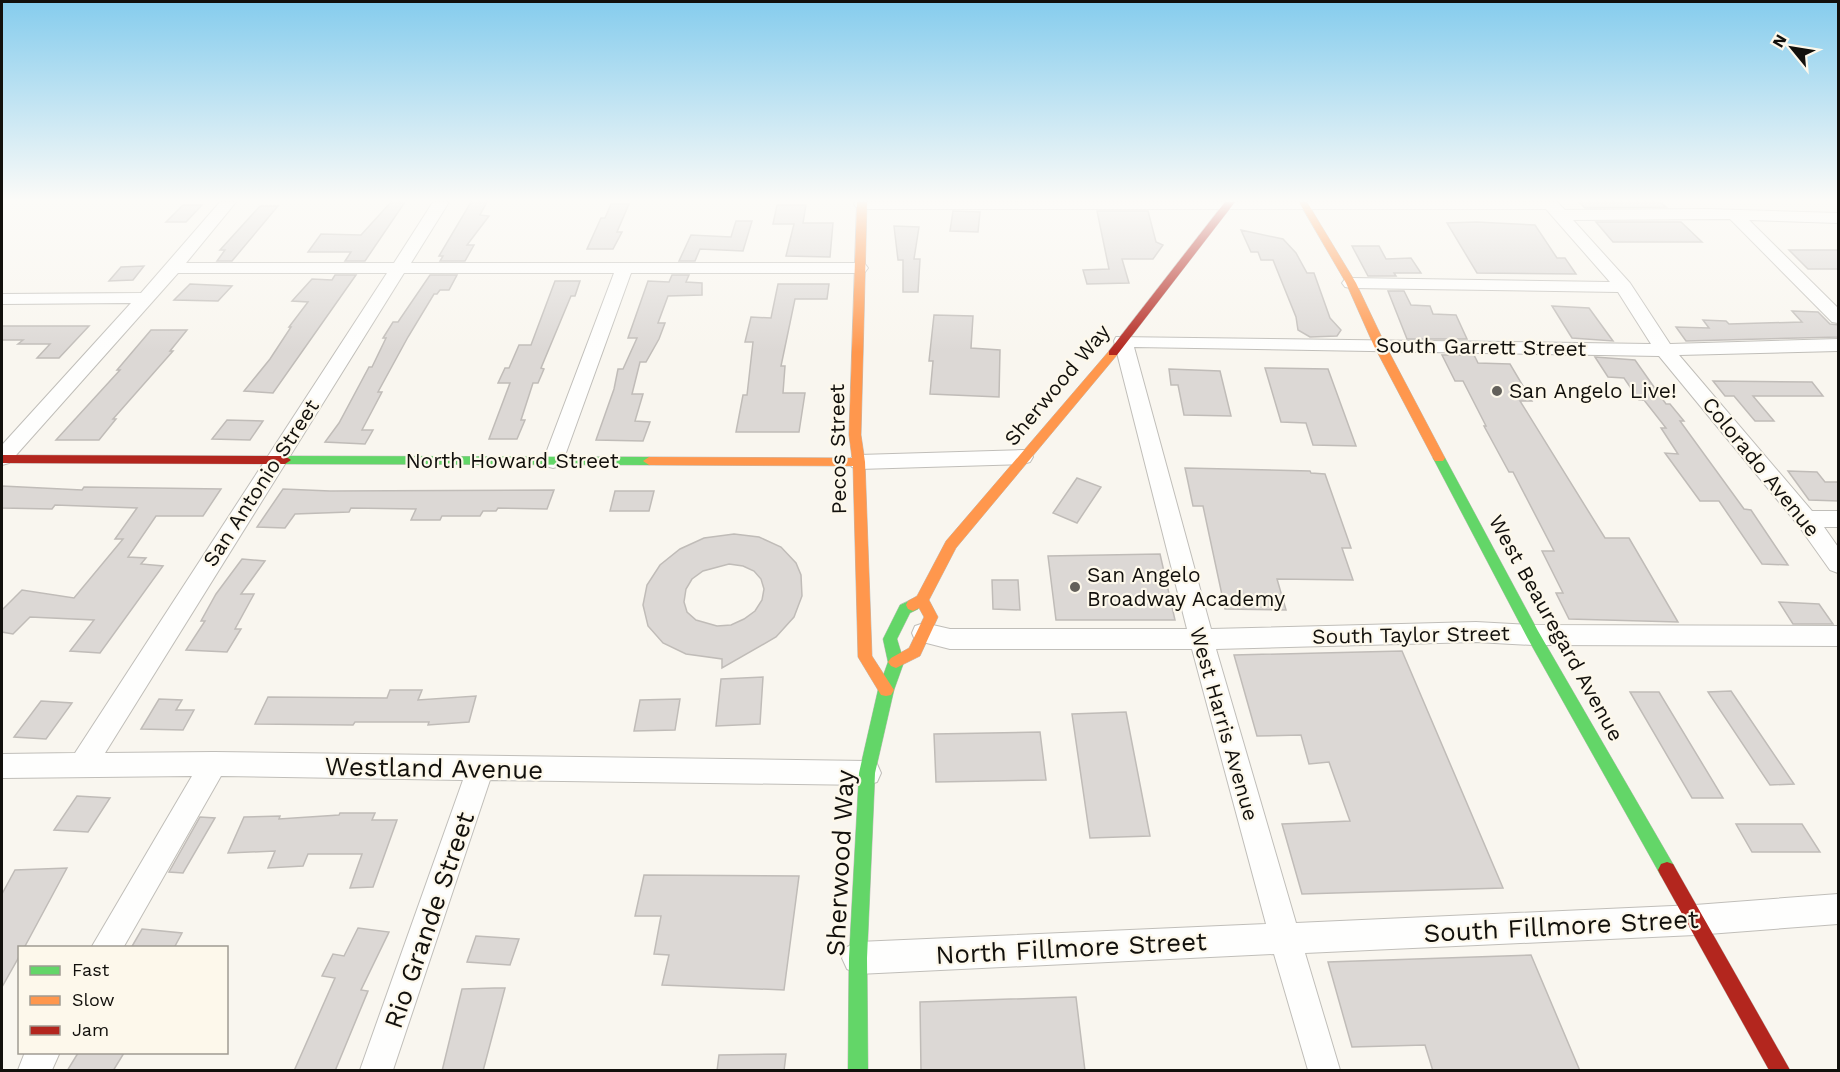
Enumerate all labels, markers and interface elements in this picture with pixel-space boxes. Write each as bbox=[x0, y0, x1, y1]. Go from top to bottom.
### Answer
north arrow bbox=[1762, 18, 1822, 78]
text: N bbox=[1768, 31, 1791, 51]
street label: Sherwood Way bbox=[999, 319, 1115, 450]
street label: South Garrett Street bbox=[1376, 332, 1587, 361]
place label: San Angelo Live! bbox=[1509, 378, 1677, 403]
street label: Pecos Street bbox=[824, 383, 851, 514]
marker: San Angelo Live! bbox=[1490, 384, 1504, 398]
street label: Colorado Avenue bbox=[1697, 392, 1825, 542]
street label: San Antonio Street bbox=[197, 394, 324, 571]
street label: North Howard Street bbox=[405, 448, 619, 473]
street label: West Beauregard Avenue bbox=[1484, 510, 1629, 745]
place label: San Angelo Broadway Academy bbox=[1087, 562, 1285, 611]
marker: San Angelo Broadway Academy bbox=[1068, 580, 1082, 594]
street label: South Taylor Street bbox=[1312, 620, 1510, 649]
street label: West Harris Avenue bbox=[1185, 624, 1264, 824]
street label: Westland Avenue bbox=[324, 751, 544, 785]
street label: Sherwood Way bbox=[820, 768, 860, 957]
street label: Rio Grande Street bbox=[378, 808, 480, 1032]
street label: South Fillmore Street bbox=[1423, 904, 1699, 948]
street label: North Fillmore Street bbox=[935, 926, 1207, 970]
legend bbox=[18, 946, 228, 1054]
text: Fast bbox=[72, 959, 110, 980]
text: Slow bbox=[72, 989, 115, 1010]
text: Jam bbox=[72, 1019, 109, 1040]

